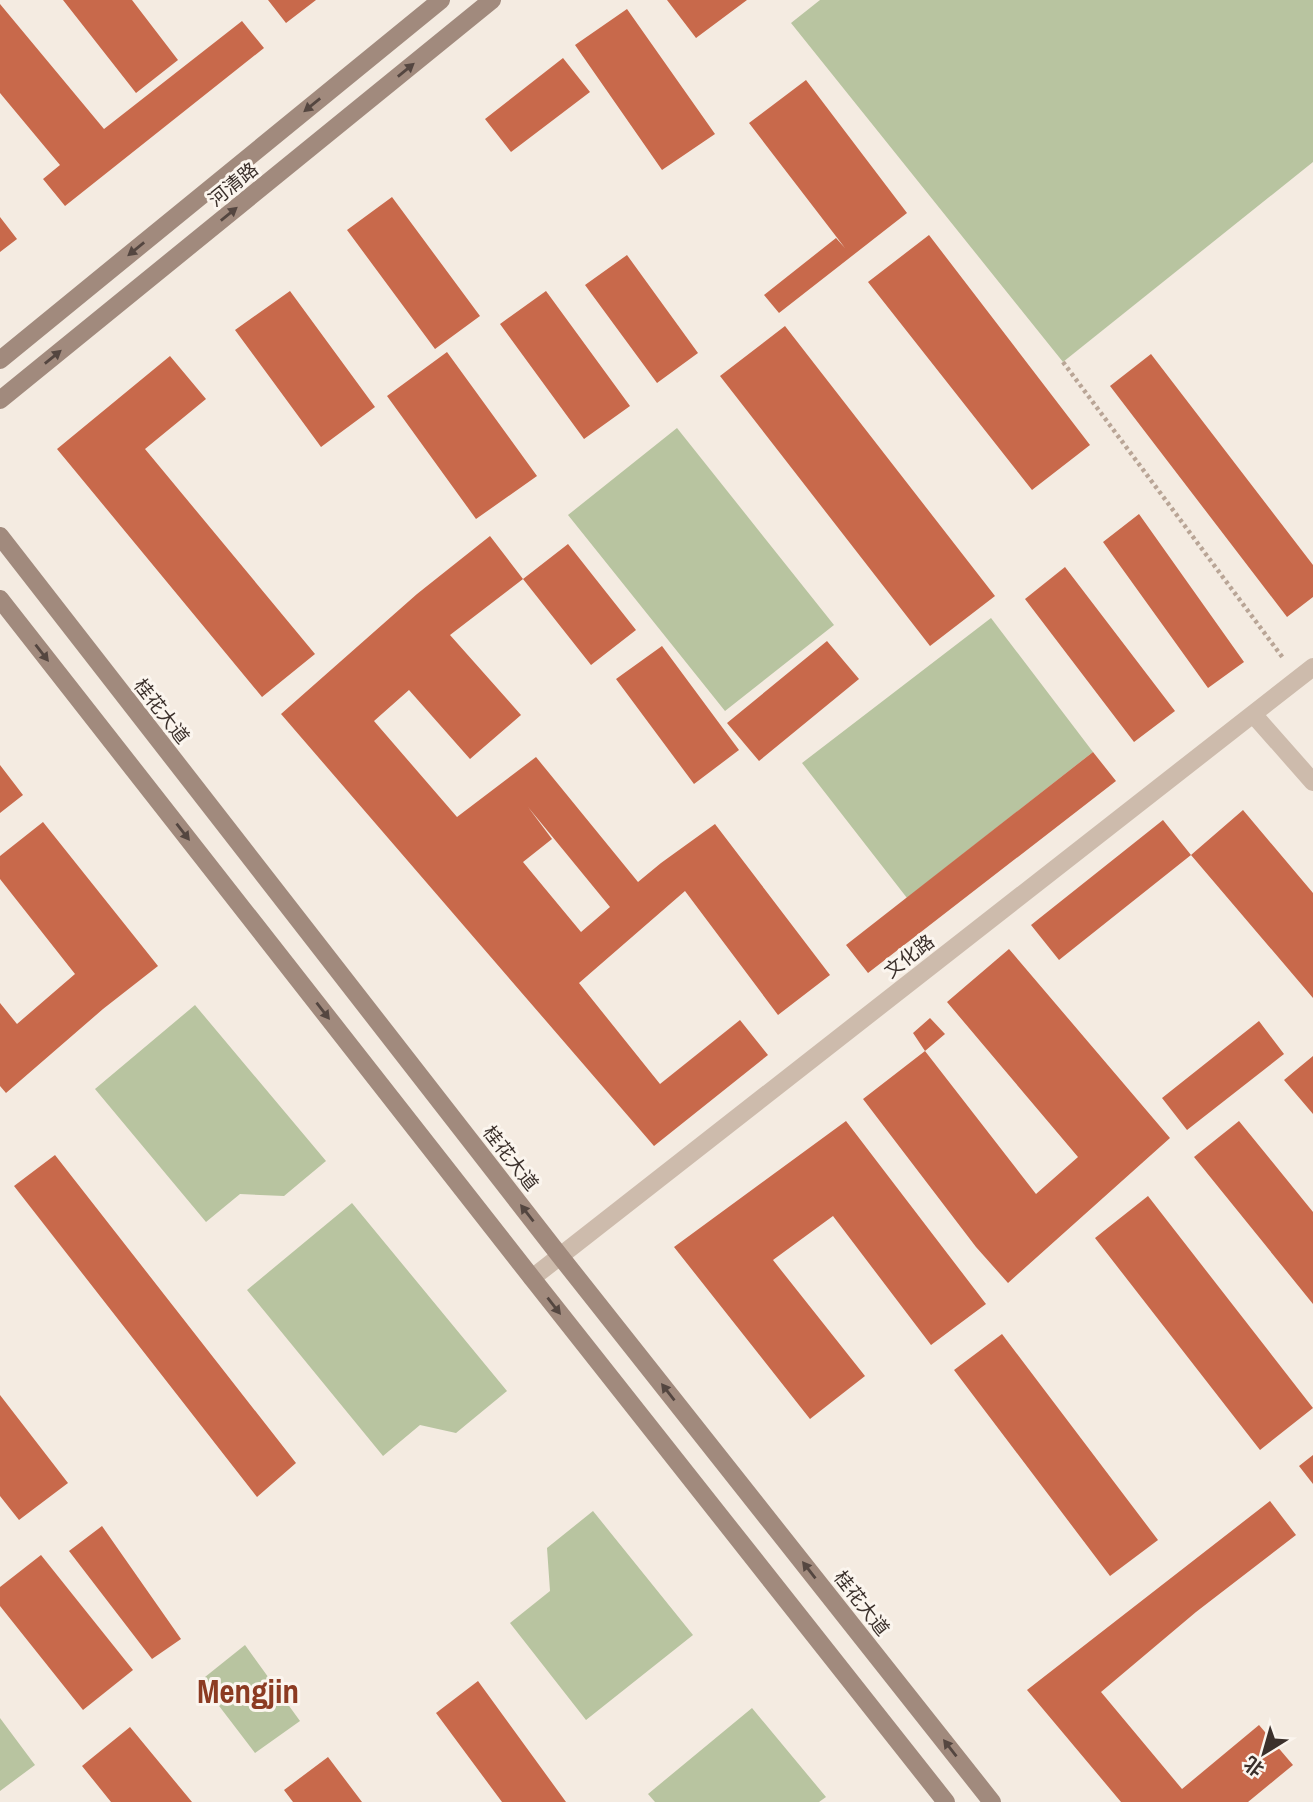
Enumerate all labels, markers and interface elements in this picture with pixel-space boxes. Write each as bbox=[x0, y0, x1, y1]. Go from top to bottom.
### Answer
one-way arrow bbox=[397, 63, 415, 78]
one-way arrow bbox=[303, 97, 320, 112]
street label: 河清路 bbox=[203, 156, 263, 212]
one-way arrow bbox=[220, 206, 238, 221]
one-way arrow bbox=[127, 241, 144, 256]
one-way arrow bbox=[43, 350, 61, 365]
one-way arrow bbox=[35, 643, 50, 661]
street label: 桂花大道 bbox=[128, 673, 196, 749]
one-way arrow bbox=[175, 822, 190, 840]
street label: 文化路 bbox=[879, 928, 939, 984]
one-way arrow bbox=[315, 1002, 330, 1019]
street label: 桂花大道 bbox=[477, 1120, 545, 1196]
one-way arrow bbox=[520, 1204, 534, 1222]
one-way arrow bbox=[546, 1297, 560, 1315]
one-way arrow bbox=[660, 1383, 675, 1401]
one-way arrow bbox=[802, 1561, 817, 1579]
street label: 桂花大道 bbox=[828, 1565, 896, 1641]
district label: Mengjin bbox=[197, 1669, 299, 1713]
north arrow bbox=[1229, 1718, 1299, 1788]
one-way arrow bbox=[943, 1740, 958, 1757]
text: 北 bbox=[1238, 1750, 1269, 1783]

